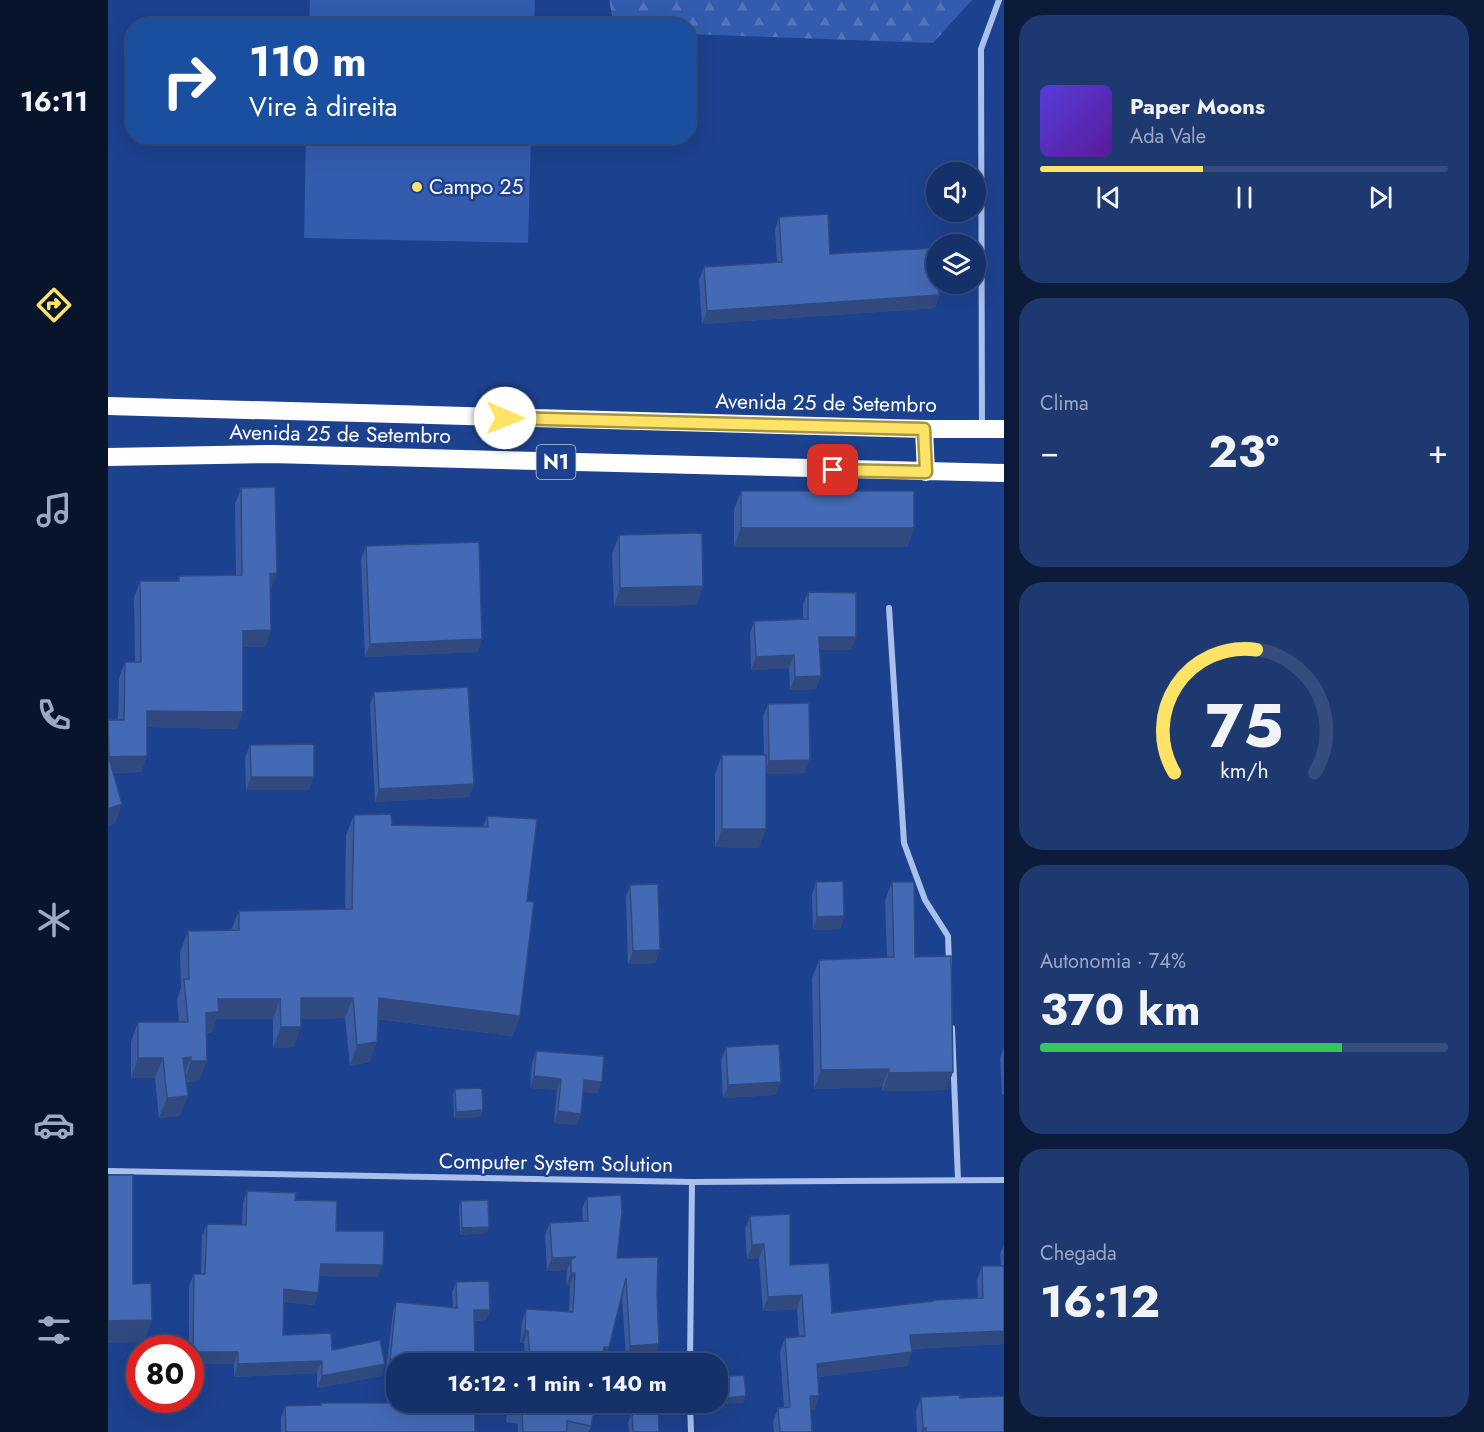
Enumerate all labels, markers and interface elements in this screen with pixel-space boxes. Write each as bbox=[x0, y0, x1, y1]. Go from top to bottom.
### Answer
text: 110 m bbox=[249, 31, 367, 92]
icon: right bbox=[150, 42, 228, 120]
text: 16:11 bbox=[20, 82, 88, 121]
text: Vire à direita bbox=[249, 87, 398, 126]
text: Paper Moons bbox=[1130, 90, 1265, 122]
text: Ada Vale bbox=[1130, 122, 1206, 151]
map controls bbox=[926, 162, 986, 294]
button: sound bbox=[926, 162, 986, 222]
place label: Campo 25 bbox=[429, 172, 523, 202]
marker: Campo 25 bbox=[410, 180, 424, 194]
icon: previous bbox=[1092, 181, 1125, 214]
icon: pause bbox=[1228, 181, 1261, 214]
icon: next bbox=[1364, 181, 1397, 214]
button: layers bbox=[926, 234, 986, 294]
icon: directions bbox=[33, 284, 75, 326]
position arrow bbox=[473, 386, 537, 450]
street label: Avenida 25 de Setembro bbox=[715, 386, 937, 420]
text: Clima bbox=[1040, 389, 1089, 418]
street label: Avenida 25 de Setembro bbox=[229, 417, 451, 451]
text: 23° bbox=[1208, 419, 1279, 484]
text: − bbox=[1040, 428, 1059, 475]
text: + bbox=[1428, 428, 1448, 475]
pin bbox=[807, 444, 858, 495]
road number: N1 bbox=[536, 445, 576, 479]
icon: arrive bbox=[816, 453, 849, 486]
icon: music bbox=[33, 489, 75, 531]
text: 75 bbox=[1205, 680, 1283, 770]
icon: phone bbox=[33, 694, 75, 736]
text: km/h bbox=[1220, 755, 1268, 786]
icon: climate bbox=[33, 899, 75, 941]
text: Autonomia · 74% bbox=[1040, 947, 1186, 976]
text: 370 km bbox=[1040, 977, 1201, 1042]
icon: car bbox=[33, 1104, 75, 1146]
street label: Computer System Solution bbox=[439, 1146, 673, 1180]
text: Chegada bbox=[1040, 1239, 1117, 1268]
text: 16:12 bbox=[1040, 1269, 1160, 1334]
icon: filters bbox=[33, 1309, 75, 1351]
speed limit sign: 80 bbox=[126, 1335, 204, 1413]
text: 16:12 · 1 min · 140 m bbox=[447, 1367, 667, 1399]

